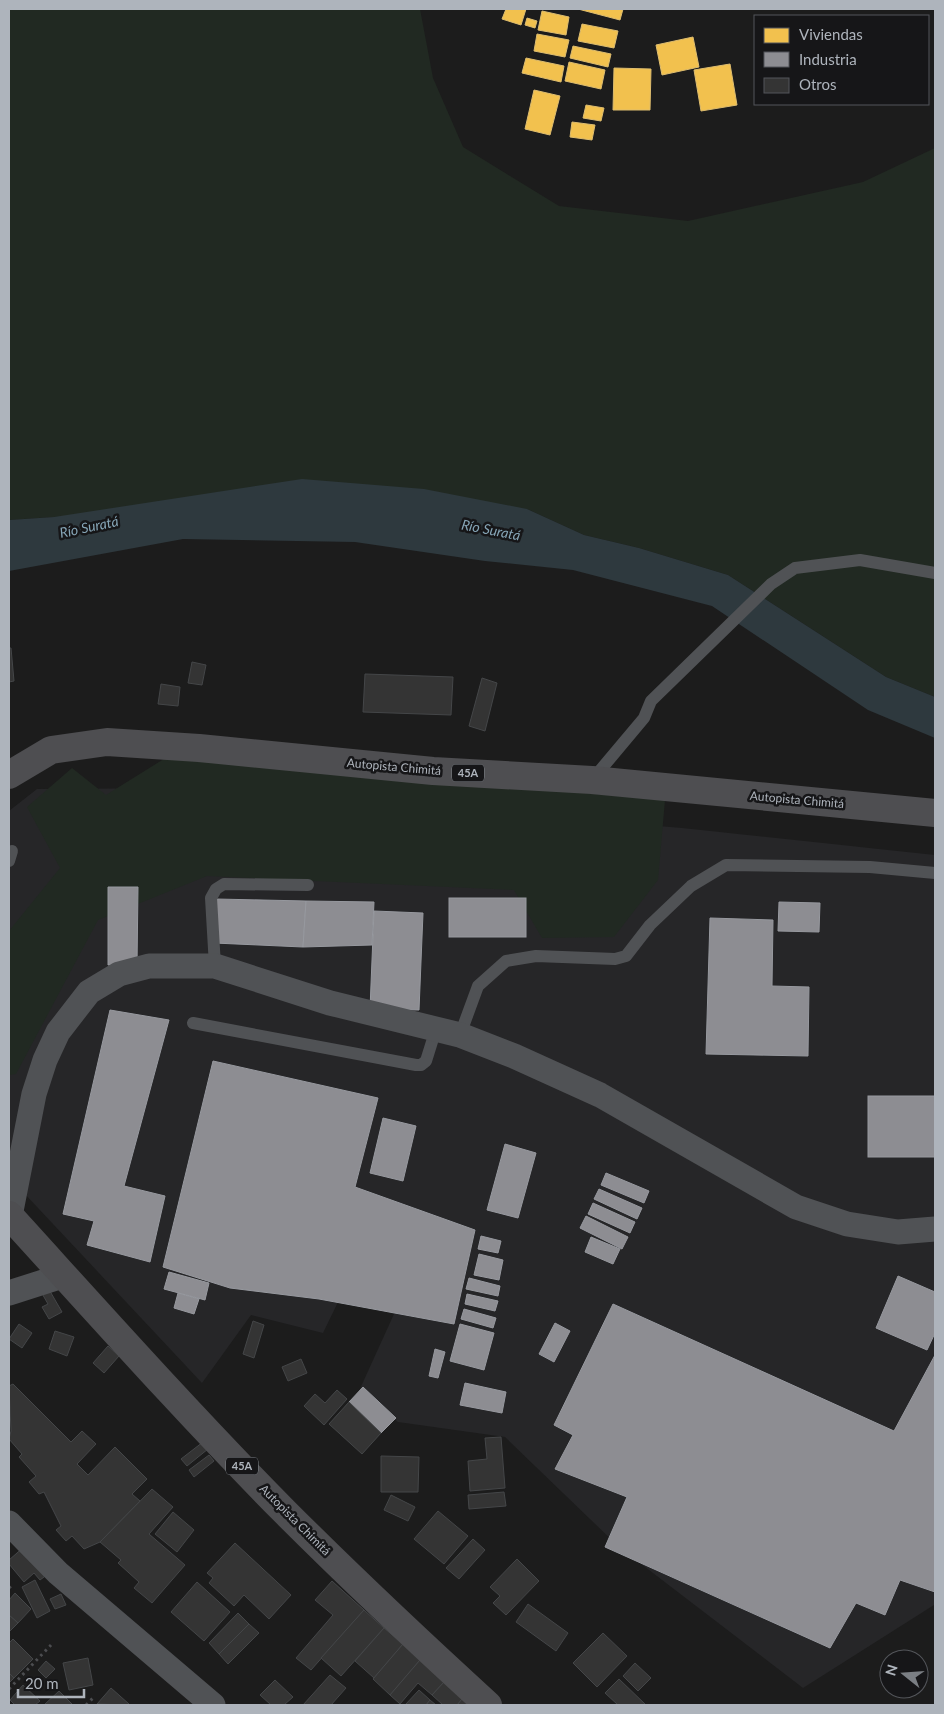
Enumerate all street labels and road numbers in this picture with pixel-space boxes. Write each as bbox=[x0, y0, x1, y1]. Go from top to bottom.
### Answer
street label: Autopista Chimitá bbox=[346, 755, 442, 778]
road number: 45A bbox=[452, 764, 484, 781]
street label: Autopista Chimitá bbox=[749, 788, 845, 811]
road number: 45A bbox=[226, 1458, 258, 1474]
street label: Autopista Chimitá bbox=[257, 1481, 334, 1558]

